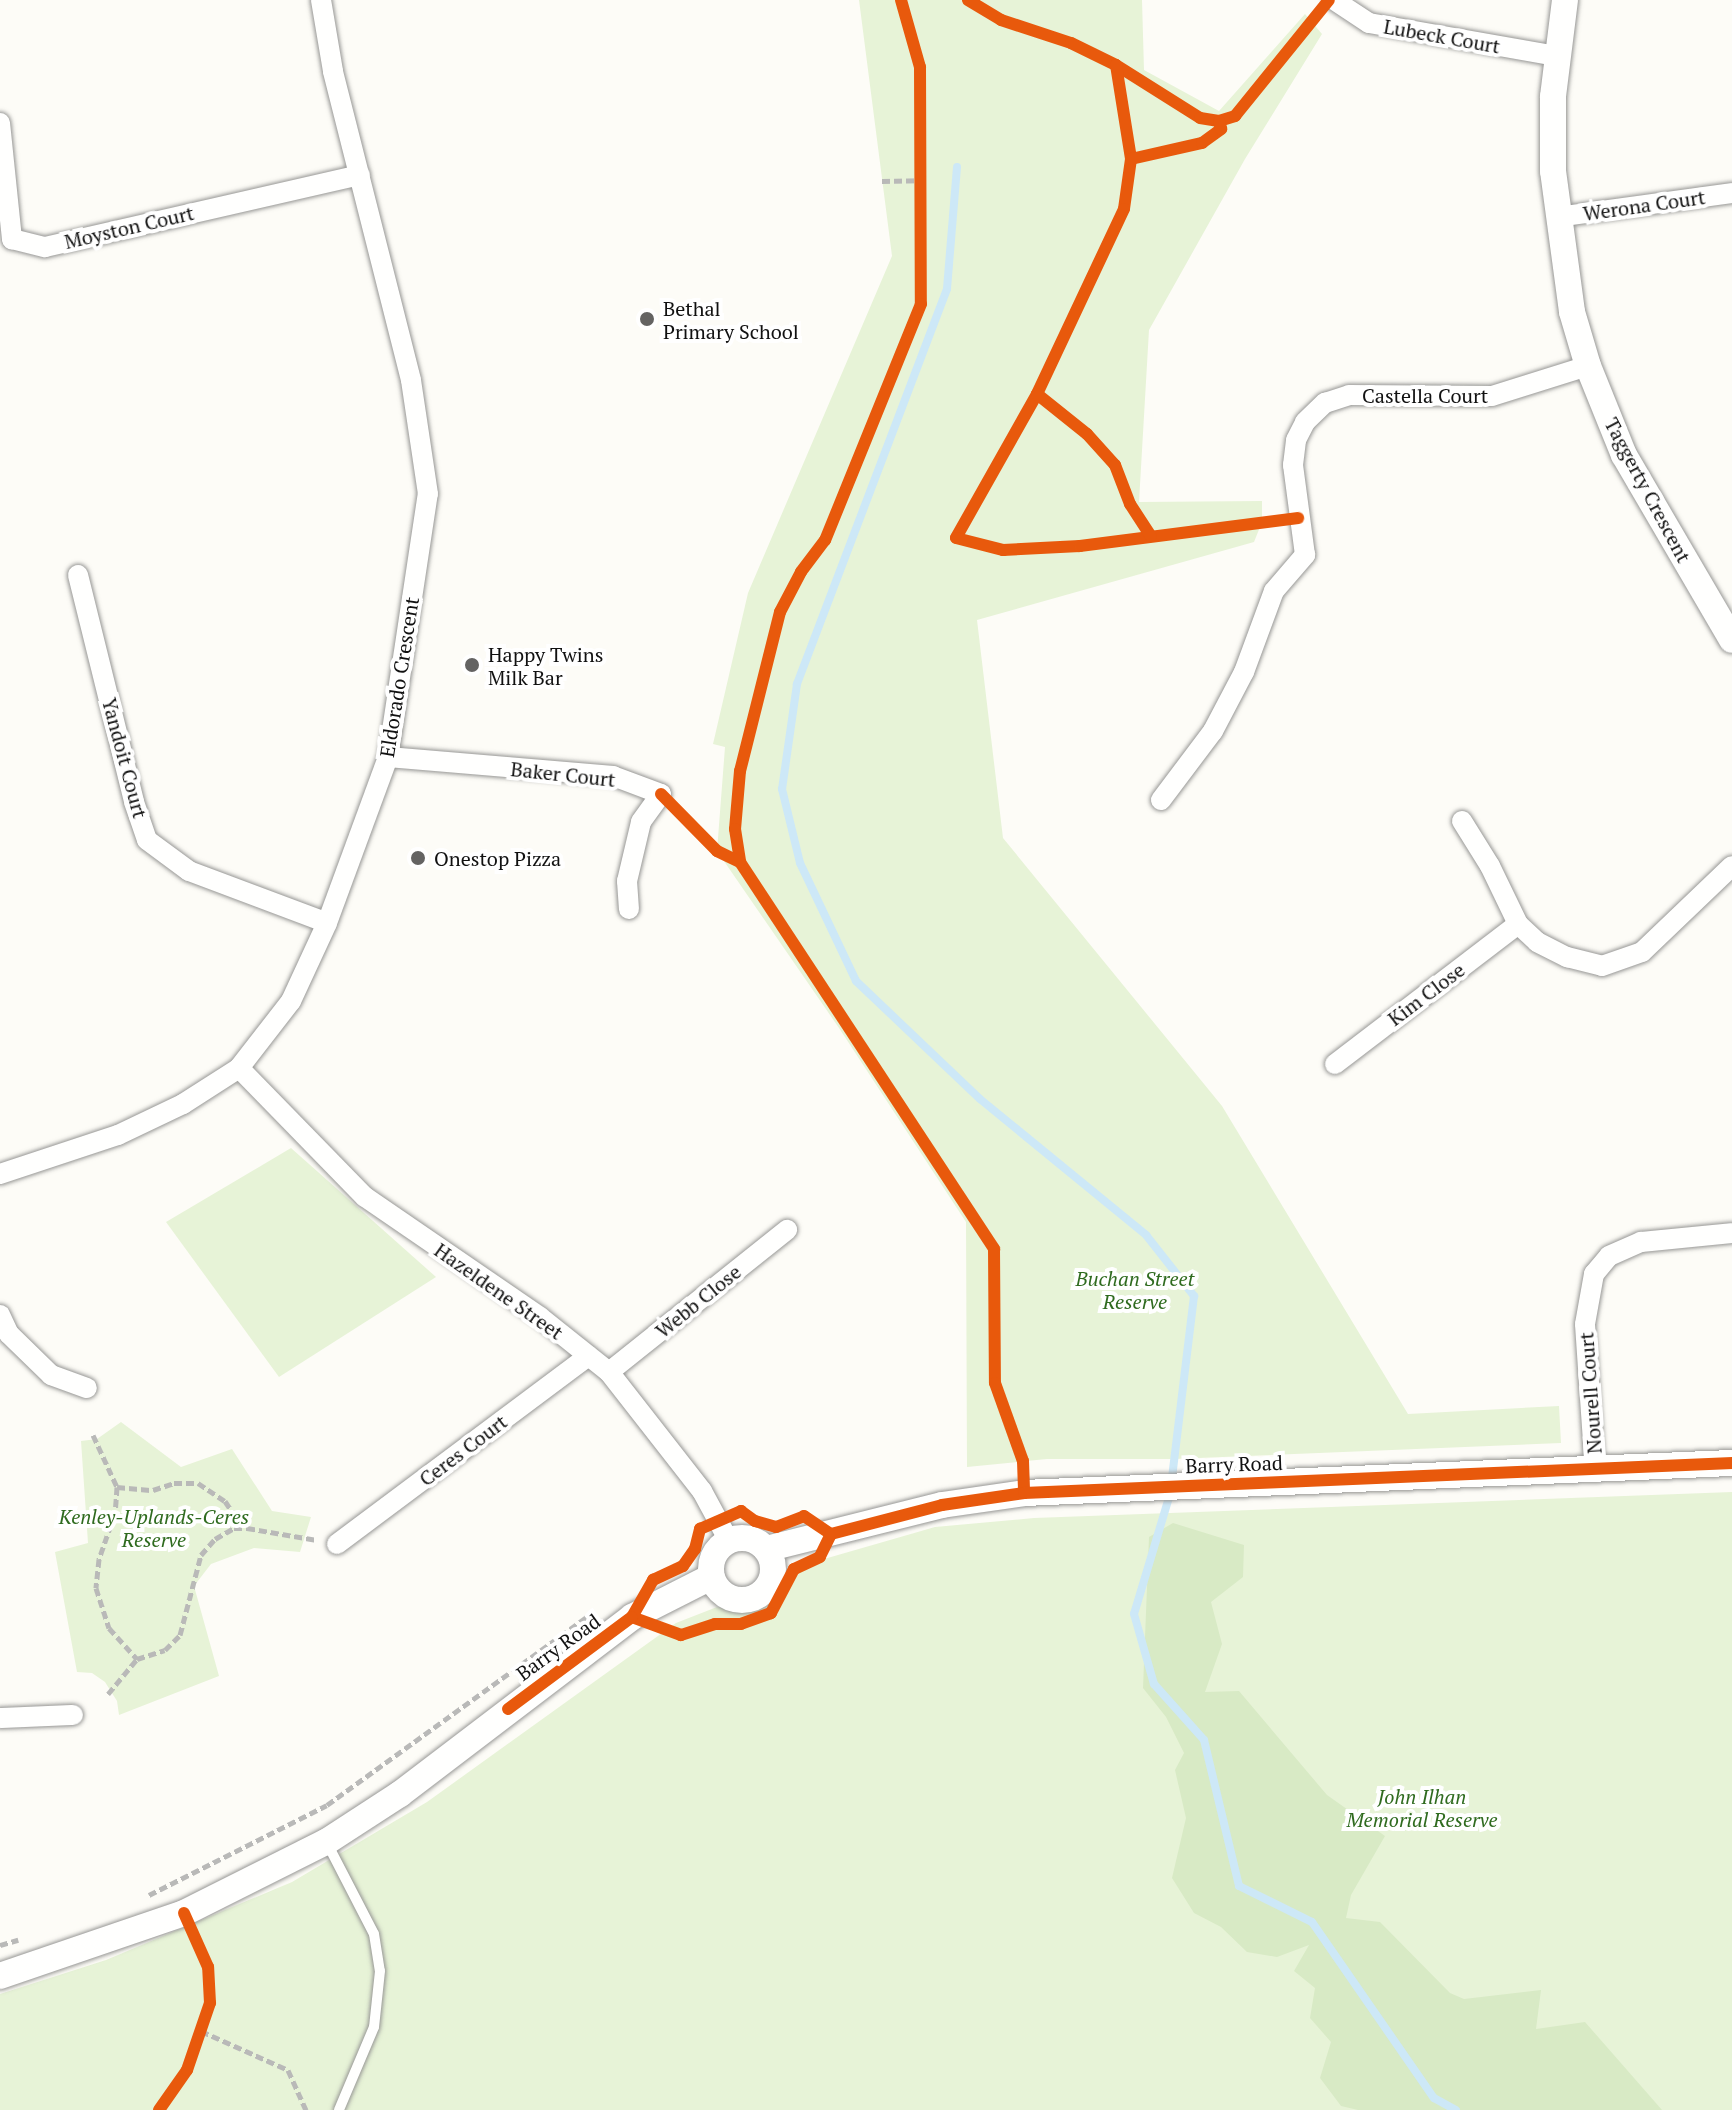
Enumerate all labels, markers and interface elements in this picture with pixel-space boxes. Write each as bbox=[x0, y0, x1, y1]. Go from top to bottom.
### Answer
street label: Lubeck Court bbox=[1382, 14, 1502, 58]
street label: Werona Court bbox=[1581, 185, 1707, 225]
street label: Moyston Court bbox=[62, 200, 196, 254]
place label: Bethal Primary School bbox=[663, 296, 799, 343]
marker: Bethal Primary School bbox=[638, 310, 656, 328]
street label: Castella Court bbox=[1362, 383, 1488, 407]
street label: Taggerty Crescent bbox=[1600, 413, 1696, 567]
street label: Eldorado Crescent bbox=[374, 595, 424, 759]
place label: Happy Twins Milk Bar bbox=[488, 642, 603, 689]
marker: Happy Twins Milk Bar bbox=[463, 656, 481, 674]
street label: Yandoit Court bbox=[97, 695, 153, 821]
street label: Baker Court bbox=[509, 757, 617, 791]
place label: Onestop Pizza bbox=[434, 846, 561, 870]
marker: Onestop Pizza bbox=[409, 849, 427, 867]
street label: Kim Close bbox=[1383, 957, 1469, 1031]
street label: Hazeldene Street bbox=[430, 1238, 568, 1344]
street label: Webb Close bbox=[651, 1259, 745, 1343]
park label: Buchan Street Reserve bbox=[1076, 1266, 1194, 1313]
street label: Nourell Court bbox=[1574, 1331, 1606, 1455]
street label: Ceres Court bbox=[414, 1409, 512, 1491]
street label: Barry Road bbox=[1185, 1450, 1283, 1478]
park label: Kenley-Uplands-Ceres Reserve bbox=[59, 1505, 249, 1552]
street label: Barry Road bbox=[511, 1609, 605, 1685]
park label: John Ilhan Memorial Reserve bbox=[1346, 1784, 1498, 1831]

